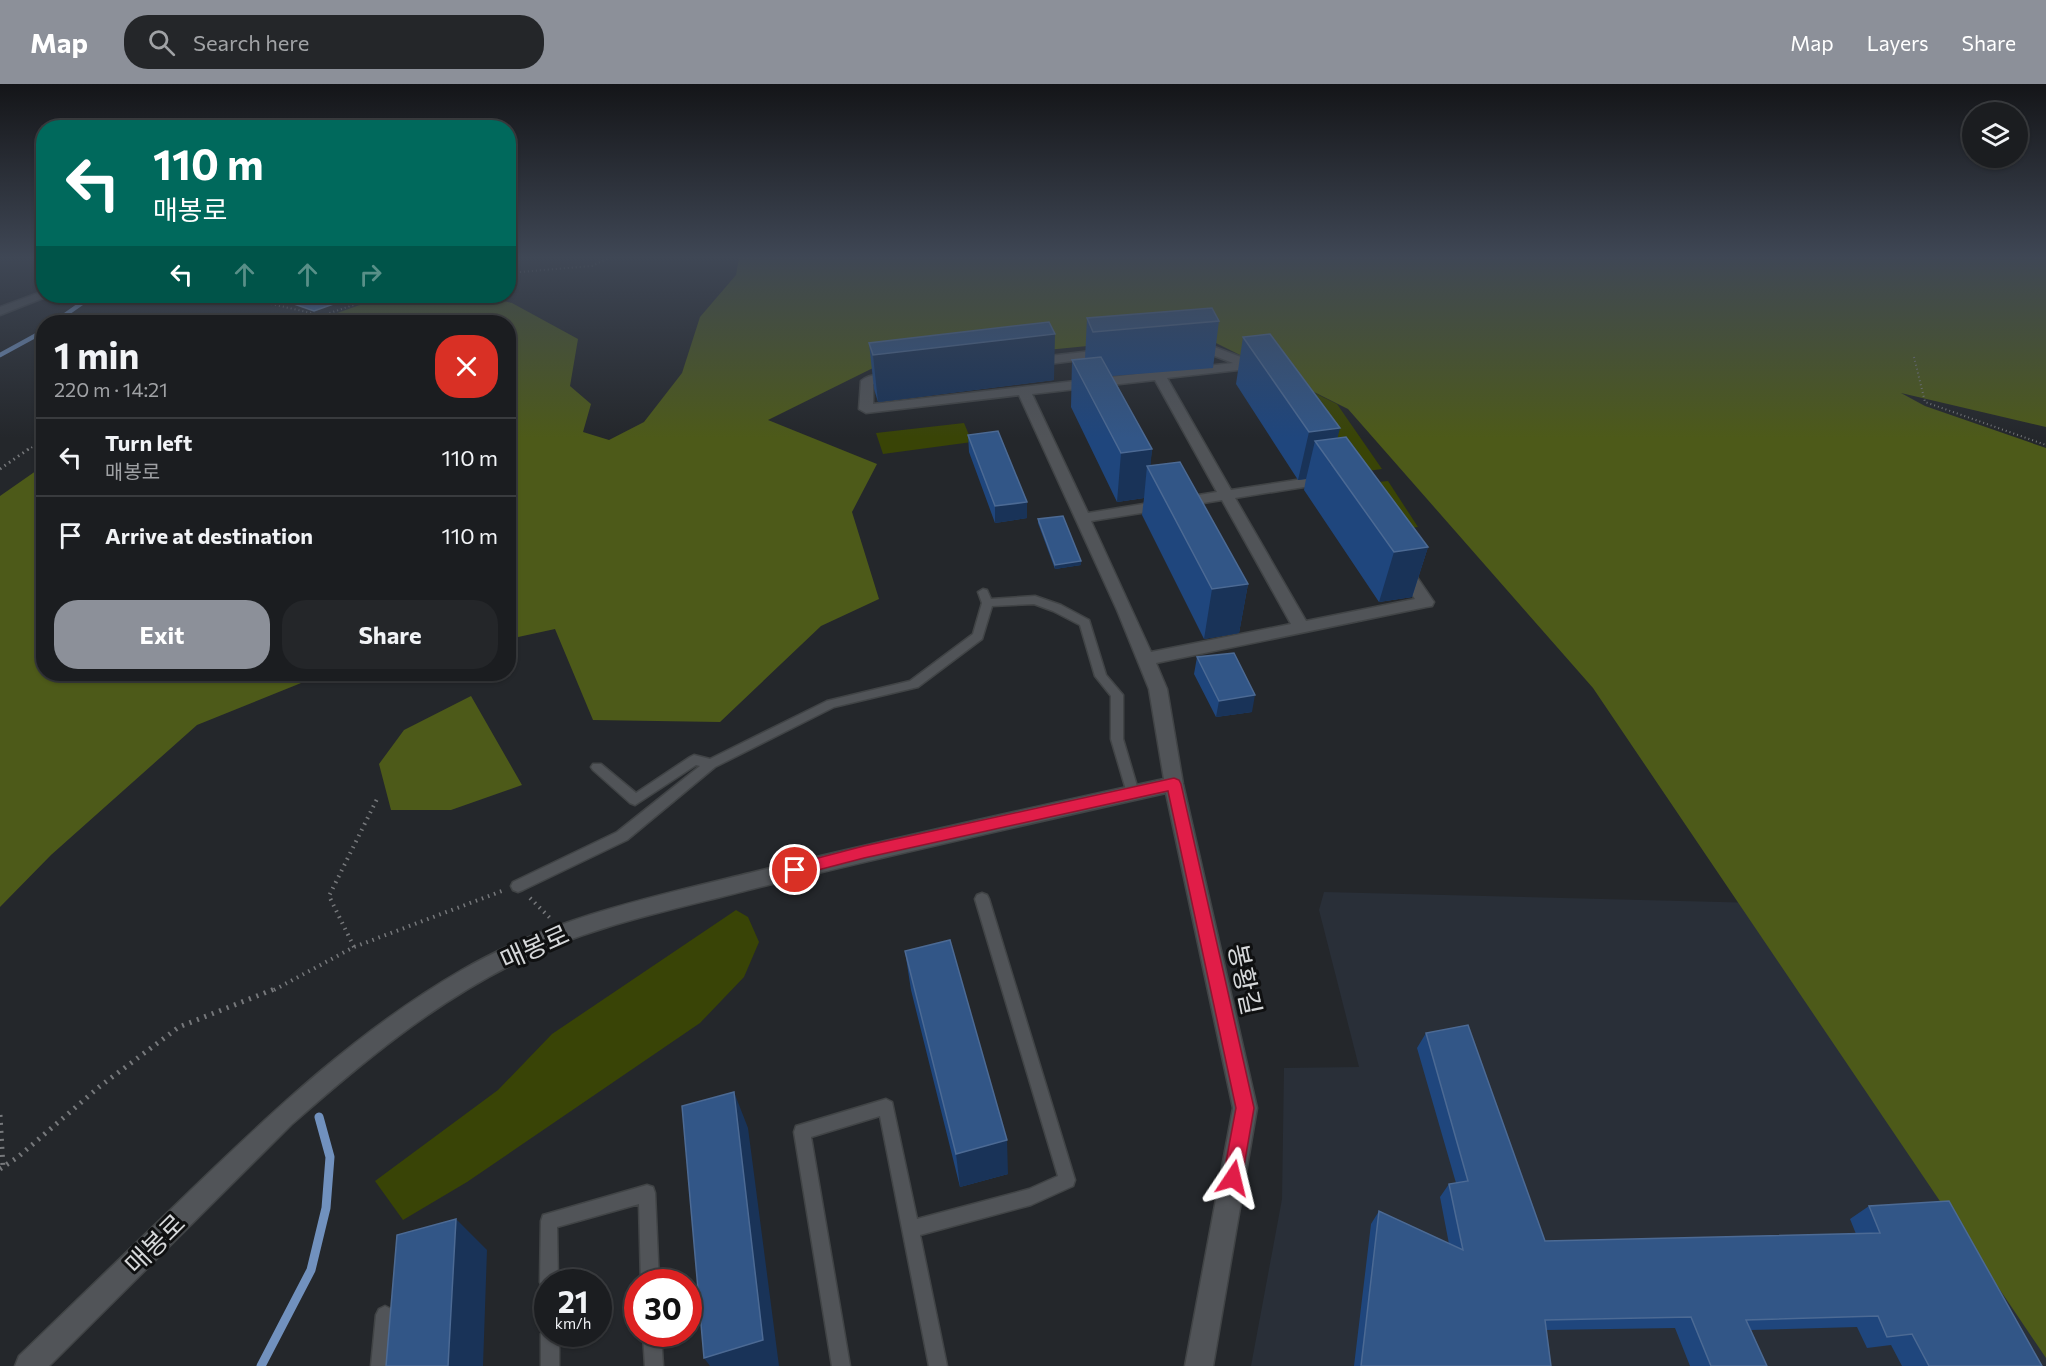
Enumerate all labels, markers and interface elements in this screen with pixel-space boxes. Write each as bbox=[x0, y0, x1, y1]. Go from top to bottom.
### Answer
search box bbox=[124, 15, 544, 69]
text: Map bbox=[30, 25, 88, 59]
icon: search bbox=[145, 26, 178, 59]
text: Search here bbox=[193, 29, 309, 56]
text: Map bbox=[1790, 30, 1834, 55]
text: Layers bbox=[1867, 30, 1929, 55]
text: Share bbox=[1962, 30, 2016, 55]
map controls bbox=[1962, 102, 2028, 168]
button: layers bbox=[1962, 102, 2028, 168]
text: 110 m bbox=[153, 137, 264, 189]
icon: left bbox=[54, 144, 132, 222]
text: 매봉로 bbox=[153, 193, 228, 226]
icon: left bbox=[165, 258, 198, 291]
icon: ahead bbox=[228, 258, 261, 291]
icon: ahead bbox=[291, 258, 324, 291]
icon: right bbox=[354, 258, 387, 291]
text: 1 min bbox=[54, 332, 139, 376]
button: close bbox=[435, 335, 498, 398]
text: 220 m · 14:21 bbox=[54, 377, 168, 401]
text: Turn left bbox=[105, 429, 192, 456]
icon: left bbox=[54, 441, 87, 474]
text: 110 m bbox=[441, 444, 498, 471]
text: 매봉로 bbox=[105, 459, 160, 483]
icon: arrive bbox=[54, 519, 87, 552]
text: Arrive at destination bbox=[105, 522, 313, 549]
text: 110 m bbox=[441, 522, 498, 549]
button: Exit bbox=[54, 600, 270, 669]
button: Share bbox=[282, 600, 498, 669]
pin bbox=[769, 844, 820, 895]
icon: arrive bbox=[778, 853, 811, 886]
street label: 매봉로 bbox=[495, 917, 573, 975]
street label: 봉황길 bbox=[1223, 941, 1269, 1017]
position arrow bbox=[1201, 1146, 1265, 1210]
street label: 매봉로 bbox=[118, 1207, 190, 1279]
speed limit sign: 30 bbox=[624, 1269, 702, 1347]
text: 21 bbox=[558, 1282, 588, 1319]
text: km/h bbox=[555, 1314, 591, 1332]

